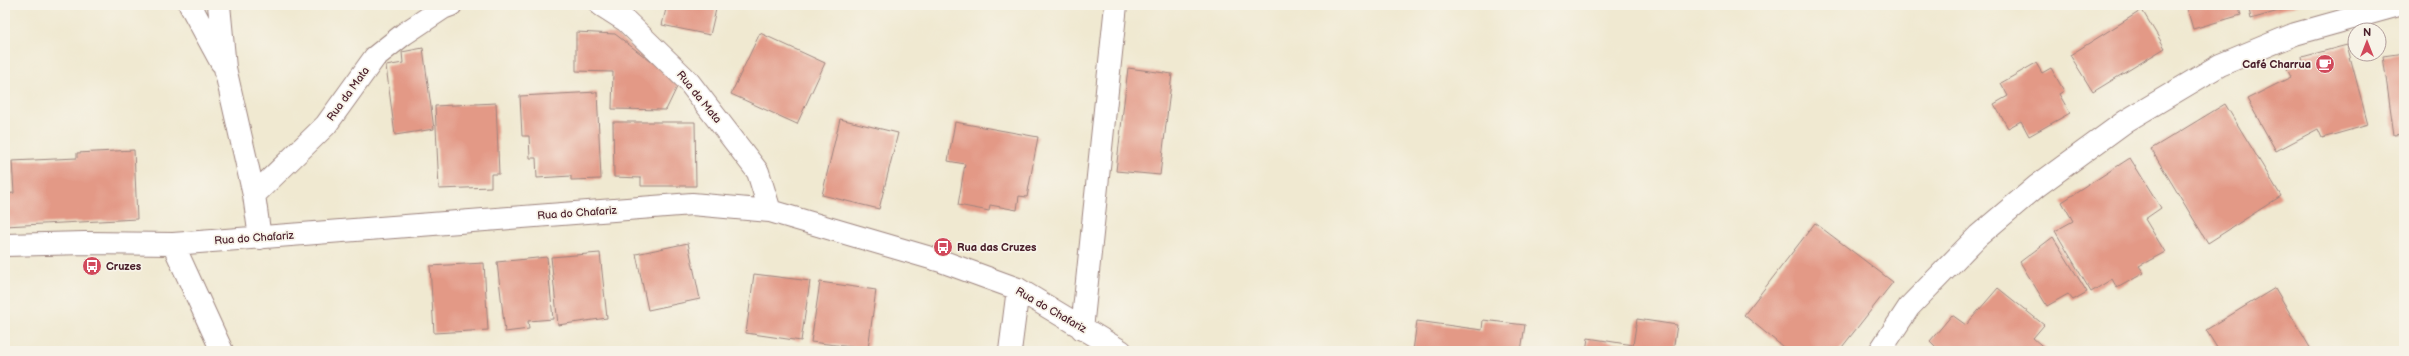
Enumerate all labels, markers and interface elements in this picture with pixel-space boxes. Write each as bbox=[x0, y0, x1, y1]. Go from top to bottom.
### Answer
north arrow bbox=[2347, 22, 2387, 62]
text: N bbox=[2363, 26, 2371, 39]
cafe icon: Café Charrua bbox=[2314, 53, 2336, 75]
place label: Café Charrua bbox=[2242, 58, 2311, 71]
street label: Rua da Mata bbox=[324, 64, 372, 124]
street label: Rua da Mata bbox=[674, 68, 724, 126]
street label: Rua do Chafariz bbox=[537, 204, 618, 222]
street label: Rua do Chafariz bbox=[214, 229, 295, 247]
bus stop icon: Rua das Cruzes bbox=[932, 236, 954, 258]
place label: Rua das Cruzes bbox=[957, 241, 1037, 254]
bus stop icon: Cruzes bbox=[81, 255, 103, 277]
place label: Cruzes bbox=[106, 260, 142, 273]
street label: Rua do Chafariz bbox=[1013, 284, 1089, 336]

